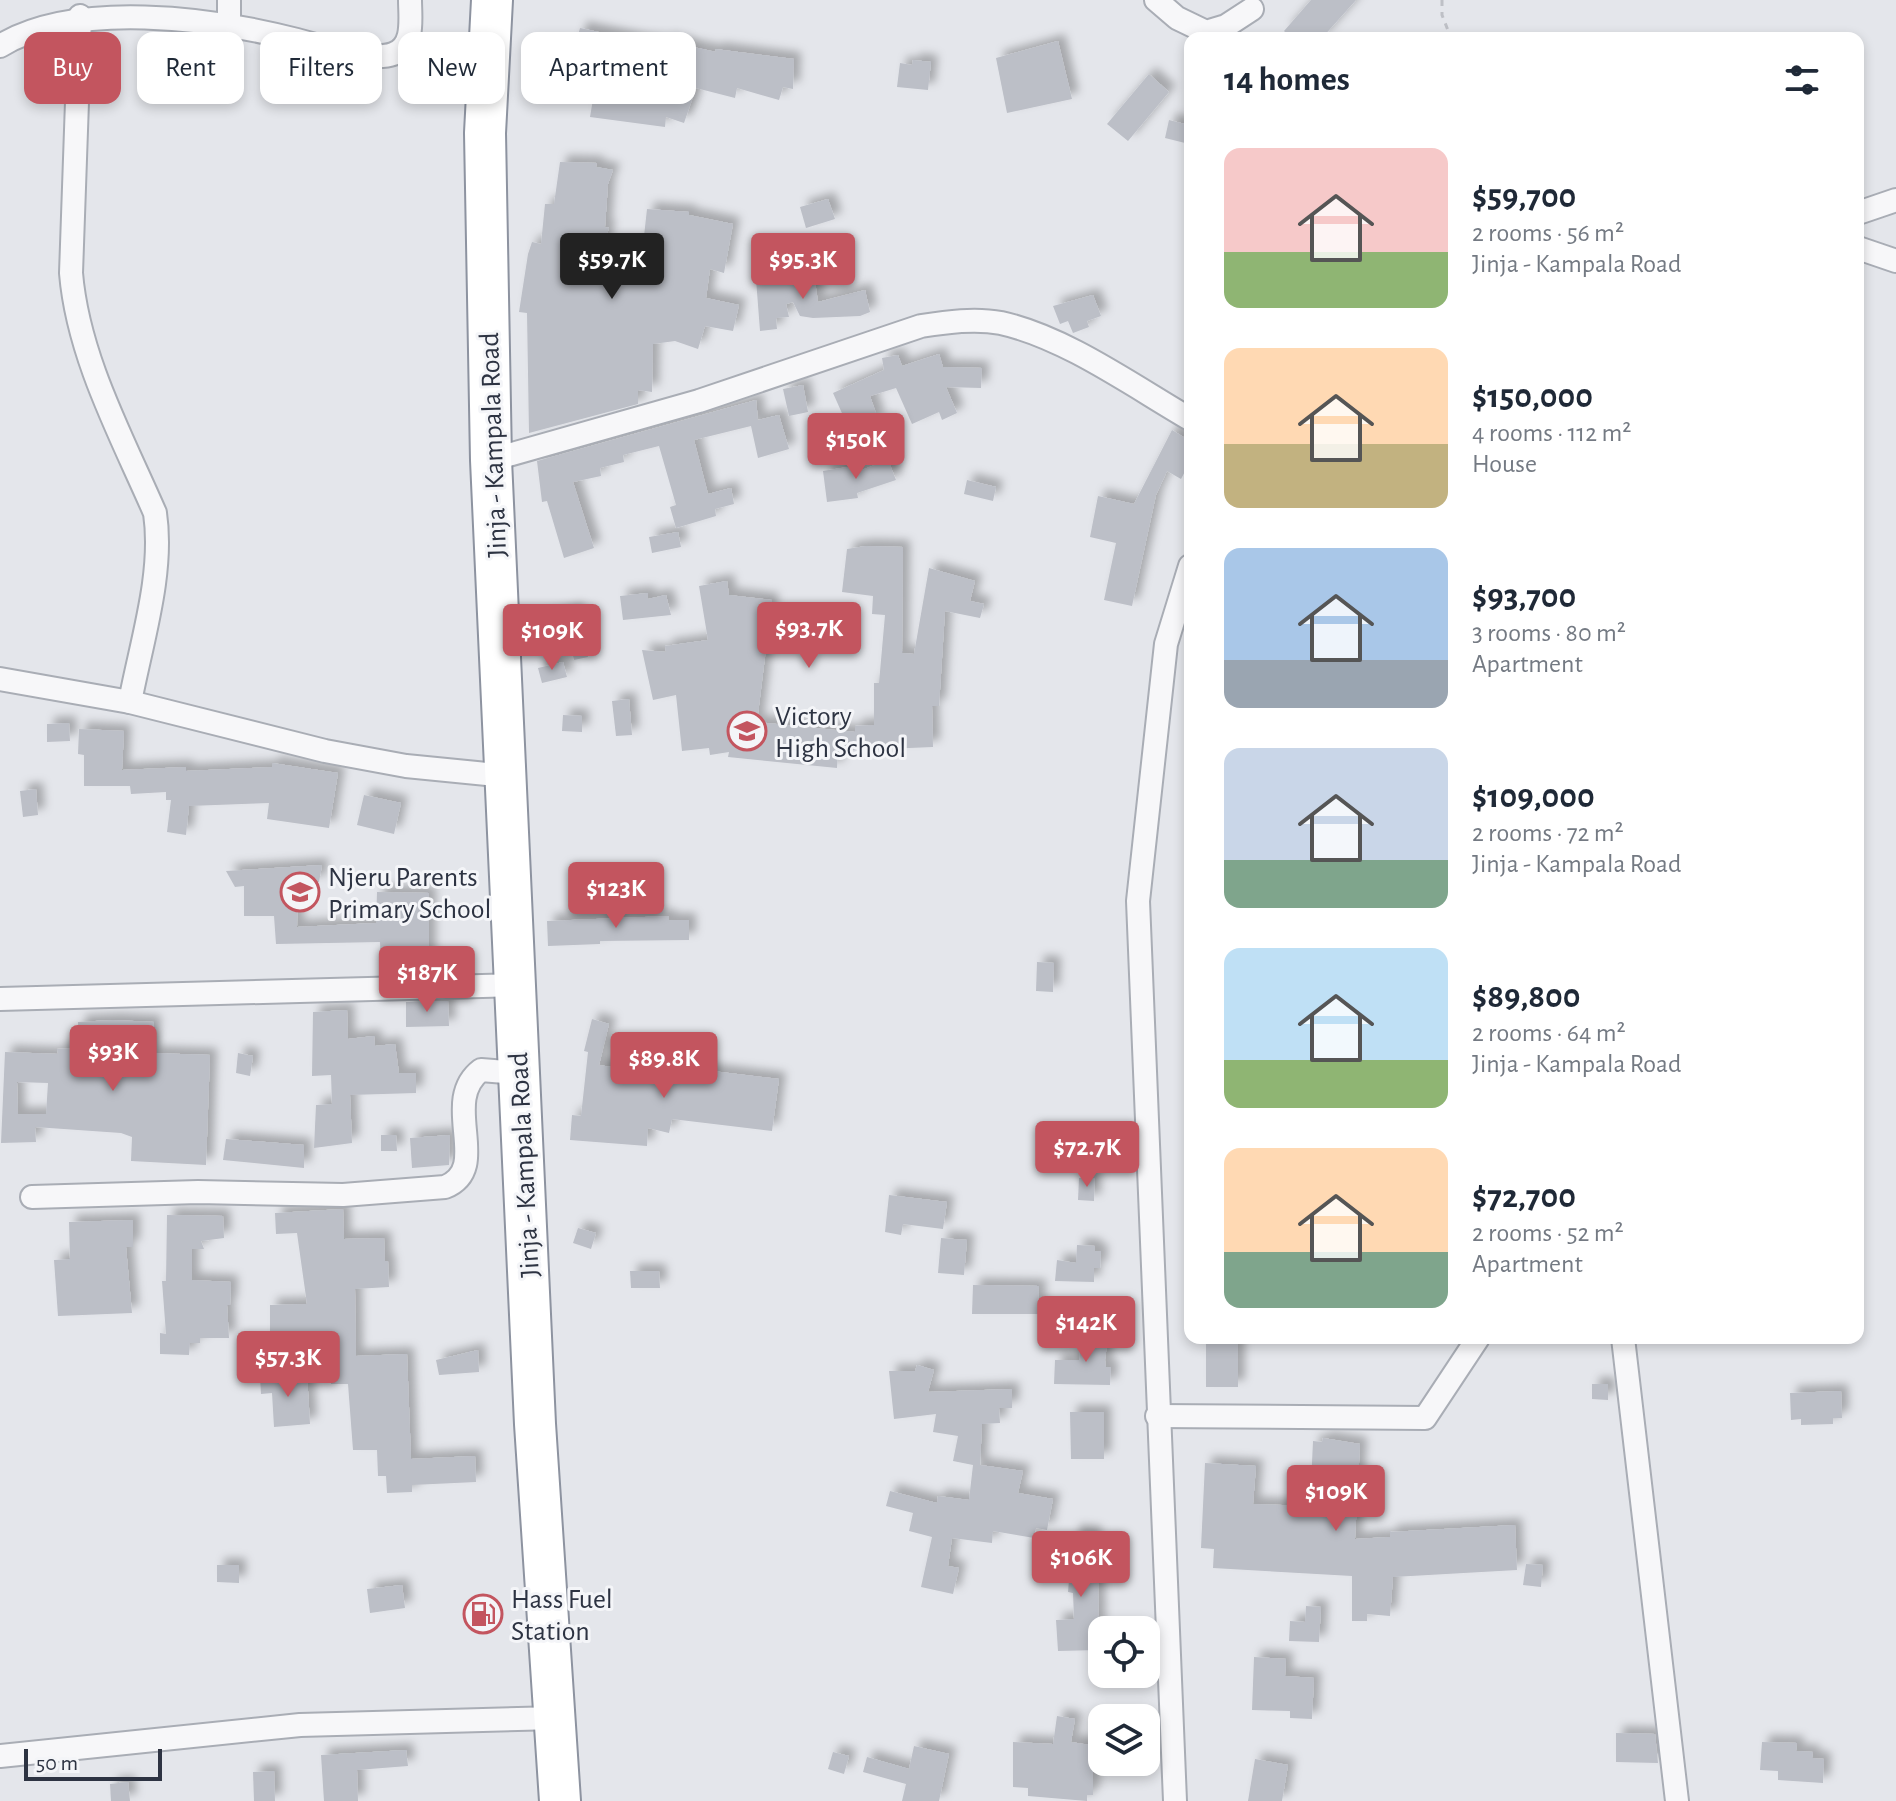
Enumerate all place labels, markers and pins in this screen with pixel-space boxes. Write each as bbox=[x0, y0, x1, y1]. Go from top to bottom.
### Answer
pin: $59.7K bbox=[547, 233, 677, 301]
pin: $95.3K bbox=[738, 233, 868, 301]
pin: $150K bbox=[800, 413, 912, 481]
pin: $93.7K bbox=[744, 602, 874, 670]
pin: $109K bbox=[496, 604, 608, 672]
place label: Victory High School bbox=[775, 703, 906, 763]
school or university icon: Victory High School bbox=[726, 710, 768, 752]
pin: $123K bbox=[560, 862, 672, 930]
place label: Njeru Parents Primary School bbox=[328, 864, 491, 924]
school or university icon: Njeru Parents Primary School bbox=[279, 871, 321, 913]
pin: $187K bbox=[371, 946, 483, 1014]
pin: $93K bbox=[66, 1025, 160, 1093]
pin: $89.8K bbox=[599, 1032, 729, 1100]
pin: $72.7K bbox=[1022, 1121, 1152, 1189]
pin: $142K bbox=[1030, 1296, 1142, 1364]
pin: $57.3K bbox=[223, 1331, 353, 1399]
pin: $109K bbox=[1280, 1465, 1392, 1533]
pin: $106K bbox=[1025, 1531, 1137, 1599]
place label: Hass Fuel Station bbox=[511, 1586, 613, 1646]
fuel station icon: Hass Fuel Station bbox=[462, 1593, 504, 1635]

